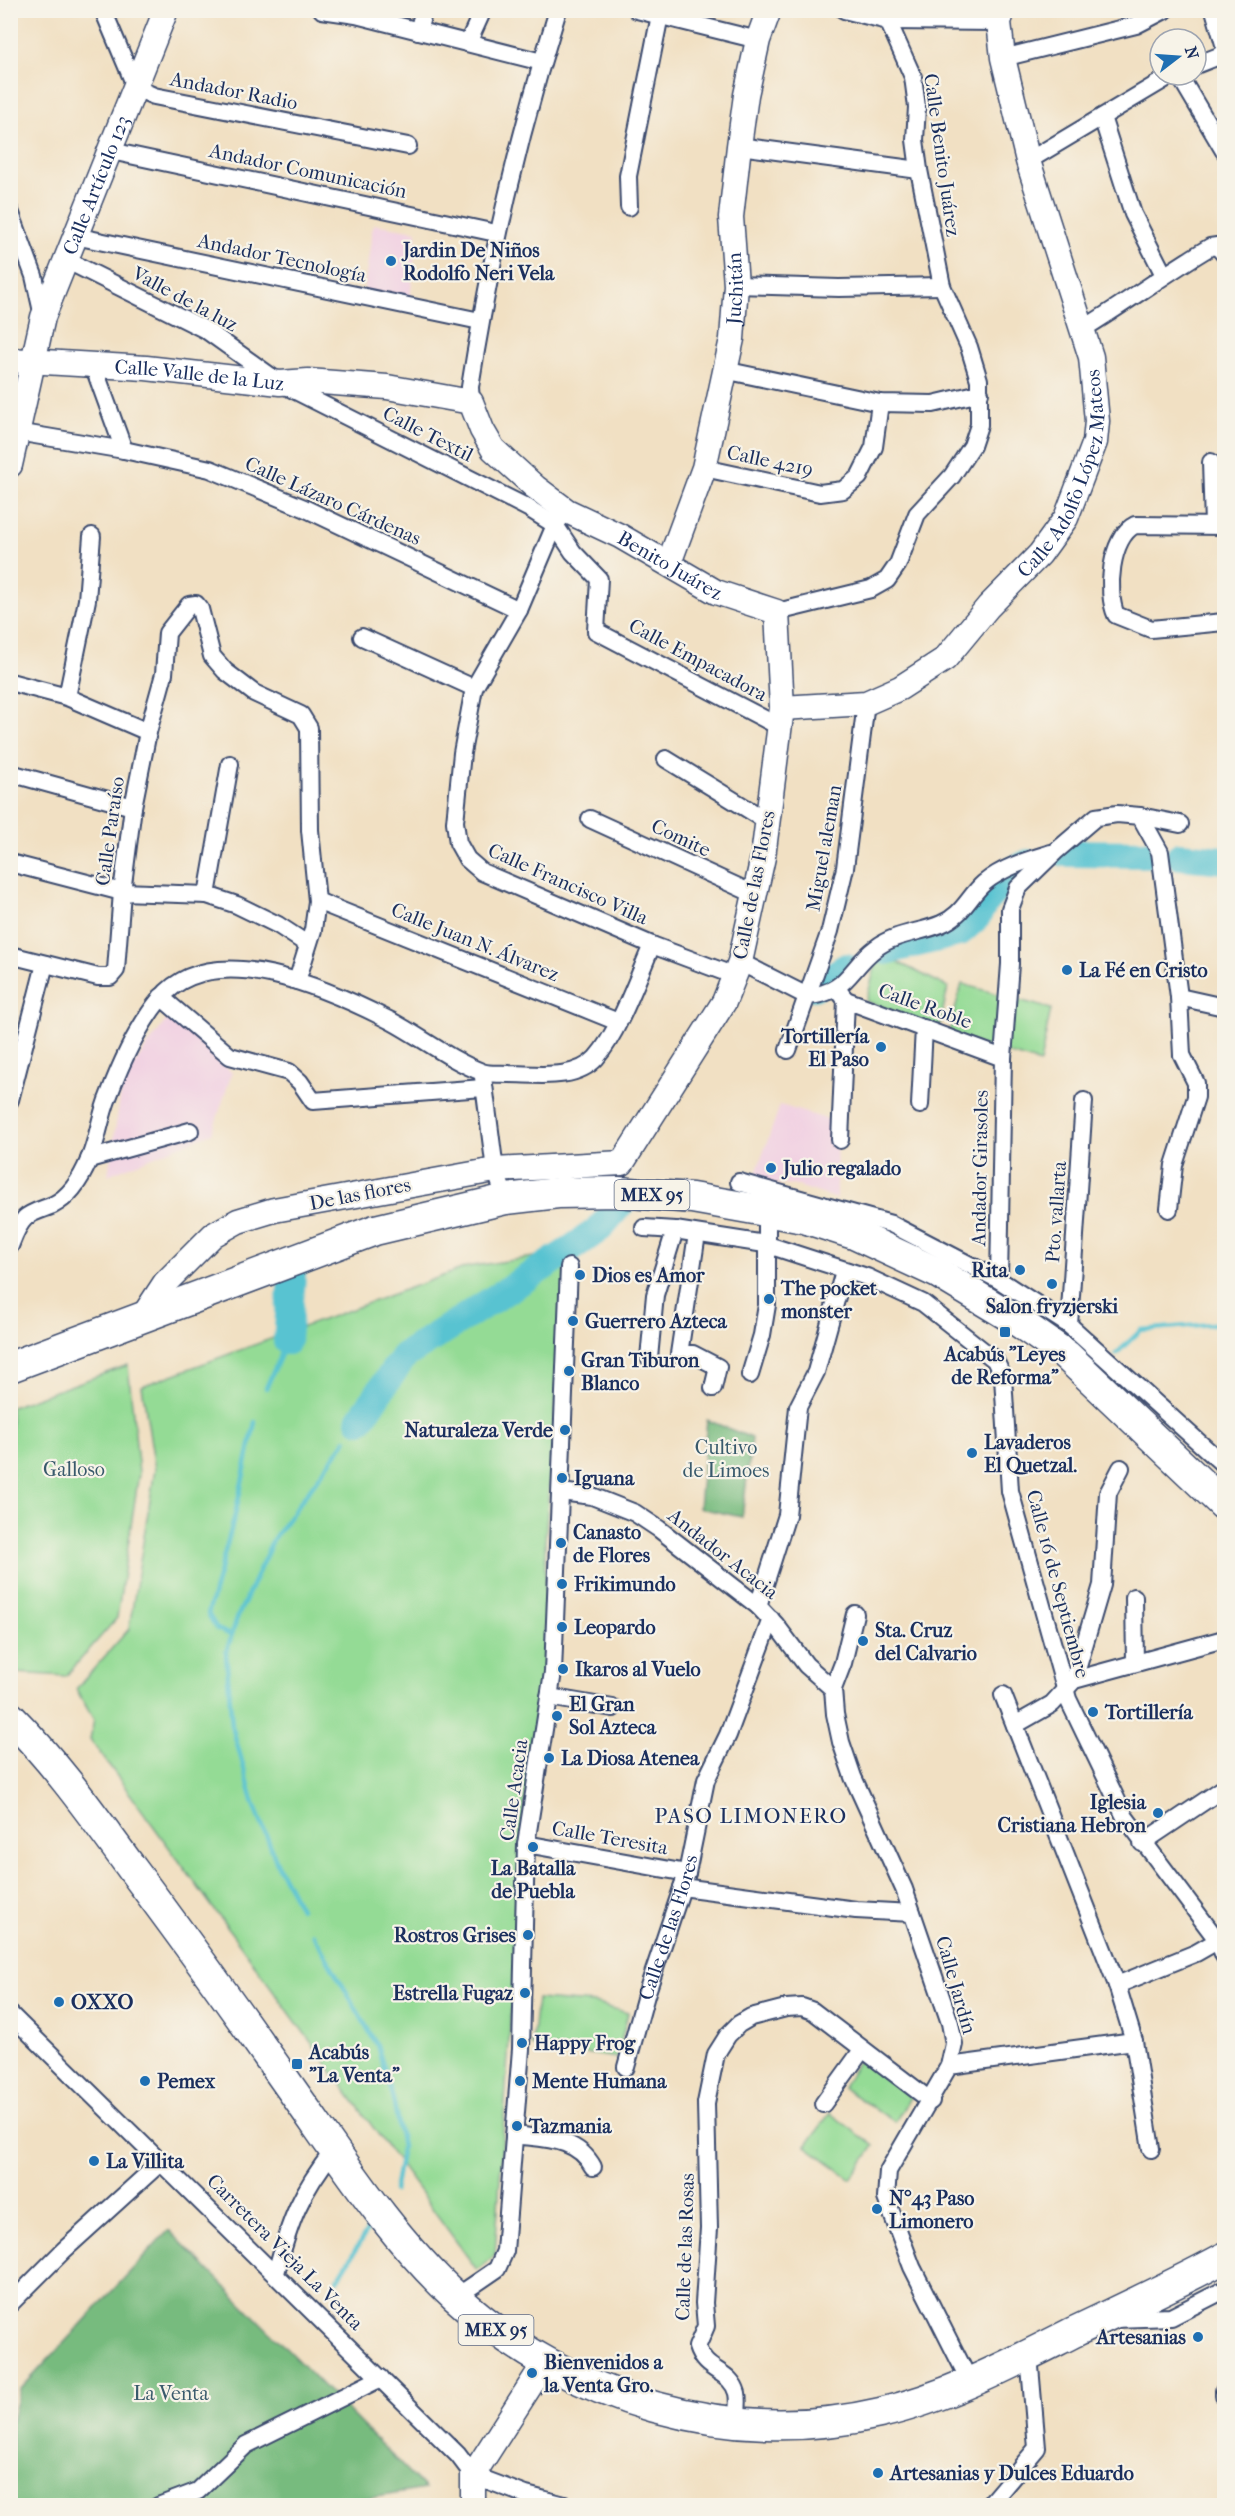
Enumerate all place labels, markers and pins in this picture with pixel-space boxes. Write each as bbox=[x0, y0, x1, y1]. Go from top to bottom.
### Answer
place label: Jardin De Niños Rodolfo Neri Vela bbox=[401, 239, 555, 285]
marker: Jardin De Niños Rodolfo Neri Vela bbox=[384, 254, 398, 268]
place label: La Fé en Cristo bbox=[1079, 959, 1208, 982]
marker: La Fé en Cristo bbox=[1060, 963, 1074, 977]
place label: Tortillería El Paso bbox=[780, 1025, 870, 1071]
marker: Tortillería El Paso bbox=[874, 1040, 888, 1054]
place label: Julio regalado bbox=[781, 1157, 901, 1180]
marker: Julio regalado bbox=[764, 1161, 778, 1175]
place label: Rita bbox=[971, 1259, 1009, 1282]
marker: Rita bbox=[1013, 1263, 1027, 1277]
place label: Dios es Amor bbox=[592, 1264, 705, 1287]
marker: Dios es Amor bbox=[573, 1268, 587, 1282]
place label: The pocket monster bbox=[780, 1277, 878, 1323]
marker: Salon fryzjerski bbox=[1045, 1277, 1059, 1291]
marker: The pocket monster bbox=[762, 1292, 776, 1306]
place label: Salon fryzjerski bbox=[986, 1295, 1119, 1318]
place label: Guerrero Azteca bbox=[585, 1310, 728, 1333]
marker: Guerrero Azteca bbox=[566, 1314, 580, 1328]
marker: Acabús "Leyes de Reforma" bbox=[998, 1325, 1012, 1339]
place label: Acabús "Leyes de Reforma" bbox=[942, 1343, 1066, 1389]
place label: Gran Tiburon Blanco bbox=[581, 1349, 700, 1395]
marker: Gran Tiburon Blanco bbox=[562, 1364, 576, 1378]
place label: Naturaleza Verde bbox=[404, 1419, 553, 1442]
marker: Naturaleza Verde bbox=[558, 1423, 572, 1437]
place label: Lavaderos El Quetzal. bbox=[984, 1431, 1077, 1477]
marker: Lavaderos El Quetzal. bbox=[965, 1446, 979, 1460]
place label: Iguana bbox=[574, 1467, 635, 1490]
marker: Iguana bbox=[555, 1471, 569, 1485]
place label: Canasto de Flores bbox=[573, 1521, 651, 1567]
marker: Canasto de Flores bbox=[554, 1536, 568, 1550]
place label: Frikimundo bbox=[573, 1573, 676, 1596]
marker: Frikimundo bbox=[555, 1577, 569, 1591]
place label: Leopardo bbox=[574, 1616, 656, 1639]
place label: Sta. Cruz del Calvario bbox=[875, 1619, 977, 1665]
marker: Leopardo bbox=[555, 1620, 569, 1634]
marker: Sta. Cruz del Calvario bbox=[856, 1634, 870, 1648]
place label: Ikaros al Vuelo bbox=[575, 1658, 701, 1681]
marker: Ikaros al Vuelo bbox=[556, 1662, 570, 1676]
place label: El Gran Sol Azteca bbox=[569, 1693, 657, 1739]
place label: Tortillería bbox=[1104, 1701, 1194, 1724]
marker: Tortillería bbox=[1086, 1705, 1100, 1719]
marker: El Gran Sol Azteca bbox=[550, 1709, 564, 1723]
place label: La Diosa Atenea bbox=[561, 1747, 700, 1770]
marker: La Diosa Atenea bbox=[542, 1751, 556, 1765]
place label: Iglesia Cristiana Hebron bbox=[998, 1791, 1147, 1837]
marker: Iglesia Cristiana Hebron bbox=[1151, 1806, 1165, 1820]
marker: La Batalla de Puebla bbox=[526, 1840, 540, 1854]
place label: La Batalla de Puebla bbox=[491, 1857, 576, 1903]
place label: Rostros Grises bbox=[394, 1924, 517, 1947]
marker: Rostros Grises bbox=[521, 1928, 535, 1942]
place label: Estrella Fugaz bbox=[393, 1982, 513, 2005]
marker: Estrella Fugaz bbox=[518, 1986, 532, 2000]
place label: OXXO bbox=[71, 1991, 133, 2014]
marker: OXXO bbox=[52, 1995, 66, 2009]
place label: Happy Frog bbox=[534, 2032, 636, 2055]
marker: Happy Frog bbox=[515, 2036, 529, 2050]
place label: Acabús "La Venta" bbox=[307, 2041, 400, 2087]
marker: Acabús "La Venta" bbox=[290, 2057, 304, 2071]
place label: Pemex bbox=[157, 2070, 216, 2093]
place label: Mente Humana bbox=[531, 2070, 667, 2093]
marker: Pemex bbox=[138, 2074, 152, 2088]
marker: Mente Humana bbox=[513, 2074, 527, 2088]
place label: Tazmania bbox=[528, 2115, 612, 2138]
marker: Tazmania bbox=[510, 2119, 524, 2133]
place label: La Villita bbox=[106, 2150, 185, 2173]
marker: La Villita bbox=[87, 2154, 101, 2168]
place label: N°43 Paso Limonero bbox=[889, 2187, 974, 2233]
marker: N°43 Paso Limonero bbox=[870, 2202, 884, 2216]
place label: Artesanias bbox=[1095, 2326, 1187, 2349]
marker: Artesanias bbox=[1191, 2330, 1205, 2344]
place label: Bienvenidos a la Venta Gro. bbox=[543, 2351, 664, 2397]
marker: Bienvenidos a la Venta Gro. bbox=[525, 2366, 539, 2380]
place label: Artesanias y Dulces Eduardo bbox=[888, 2462, 1134, 2485]
marker: Artesanias y Dulces Eduardo bbox=[871, 2466, 885, 2480]

